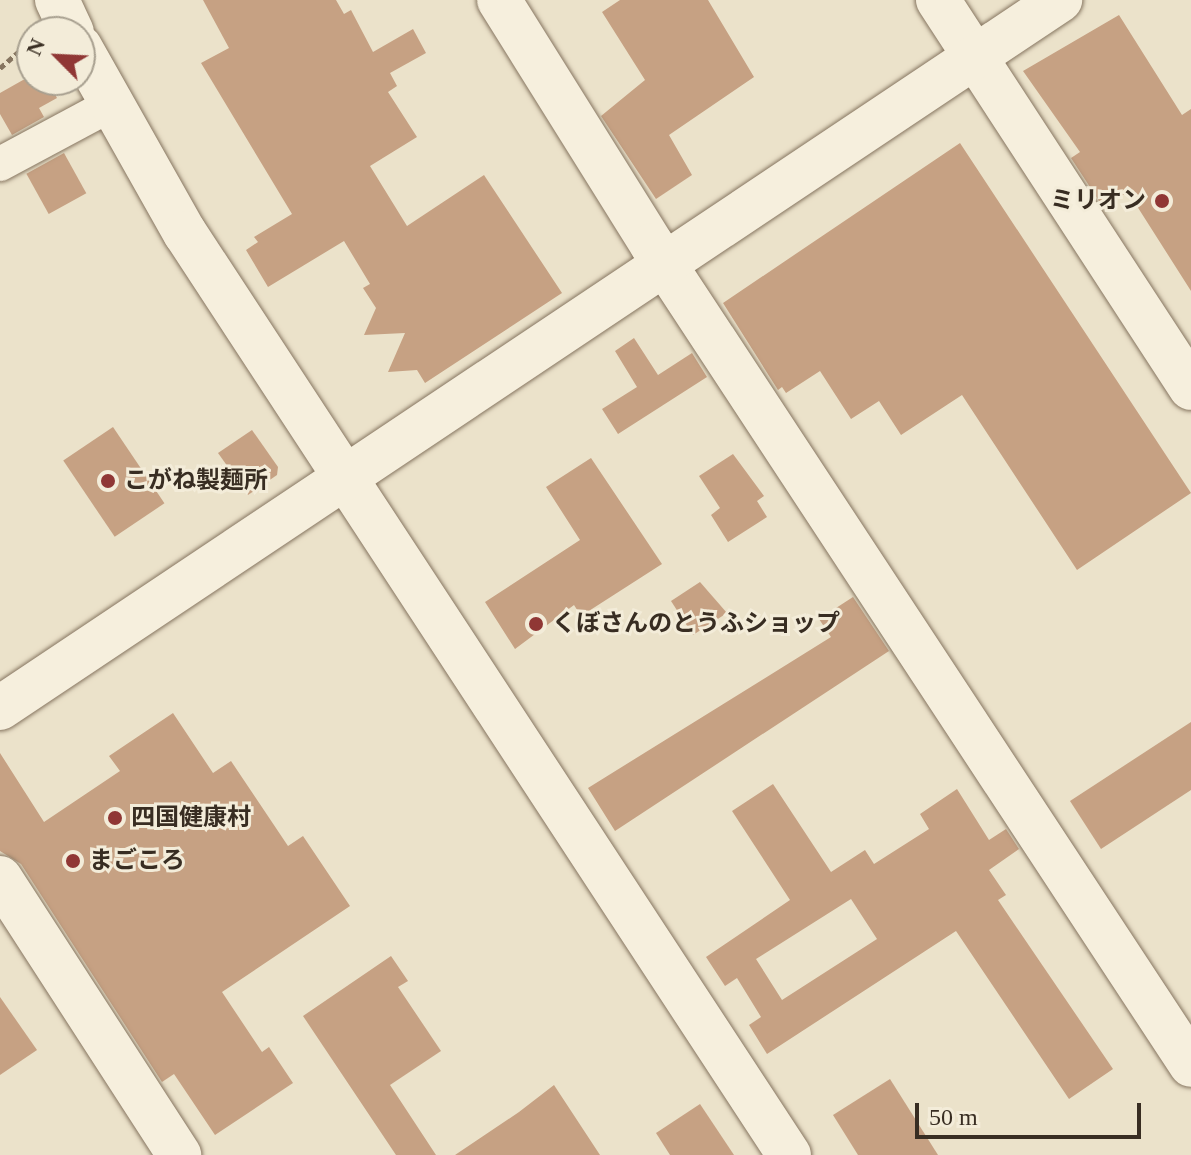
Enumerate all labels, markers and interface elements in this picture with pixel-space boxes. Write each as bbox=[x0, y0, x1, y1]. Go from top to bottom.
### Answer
north arrow bbox=[16, 16, 96, 96]
text: N bbox=[21, 35, 50, 59]
place label: ミリオン bbox=[1050, 187, 1146, 215]
marker: ミリオン bbox=[1153, 192, 1171, 210]
place label: こがね製麺所 bbox=[124, 467, 268, 495]
marker: こがね製麺所 bbox=[99, 472, 117, 490]
place label: くぼさんのとうふショップ bbox=[552, 610, 840, 638]
marker: くぼさんのとうふショップ bbox=[527, 615, 545, 633]
place label: 四国健康村 bbox=[131, 804, 251, 832]
marker: 四国健康村 bbox=[106, 809, 124, 827]
place label: まごころ bbox=[89, 847, 185, 875]
marker: まごころ bbox=[64, 852, 82, 870]
scale bar bbox=[919, 1087, 1145, 1137]
text: 50 m bbox=[929, 1104, 978, 1130]

